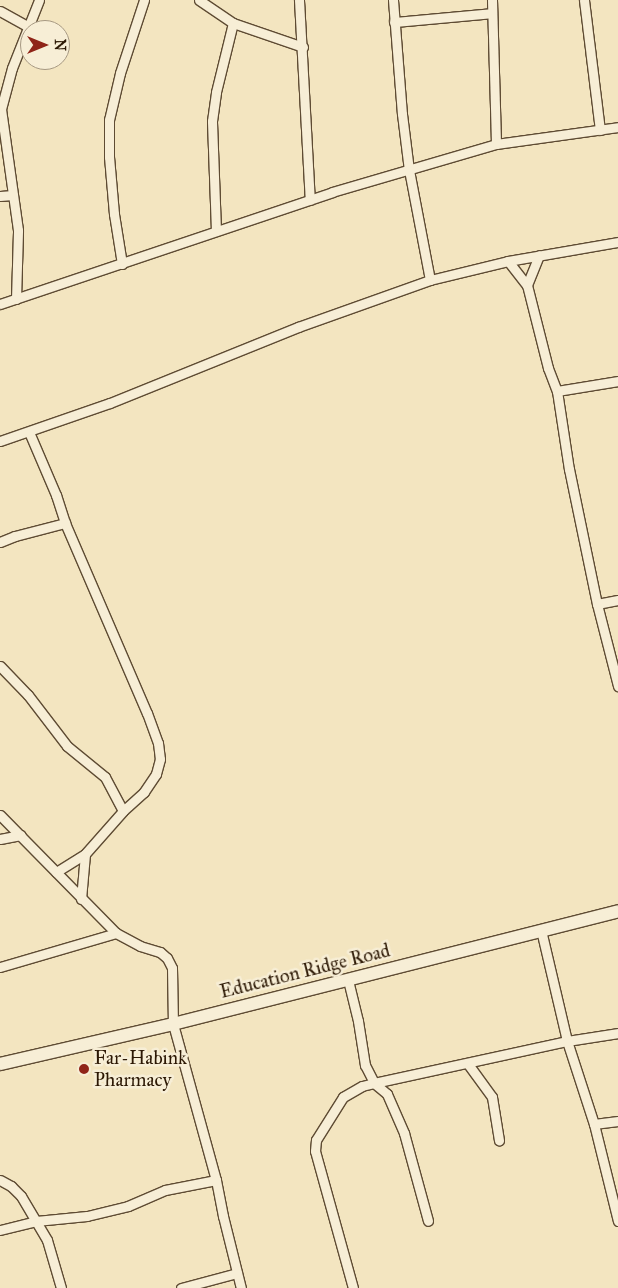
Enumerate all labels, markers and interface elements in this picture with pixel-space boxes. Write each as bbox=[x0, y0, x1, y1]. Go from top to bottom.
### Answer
north arrow bbox=[20, 20, 70, 70]
text: N bbox=[51, 39, 68, 51]
street label: Education Ridge Road bbox=[218, 939, 392, 1003]
place label: Far-Habink Pharmacy bbox=[94, 1047, 187, 1091]
marker: Far-Habink Pharmacy bbox=[78, 1063, 90, 1075]

